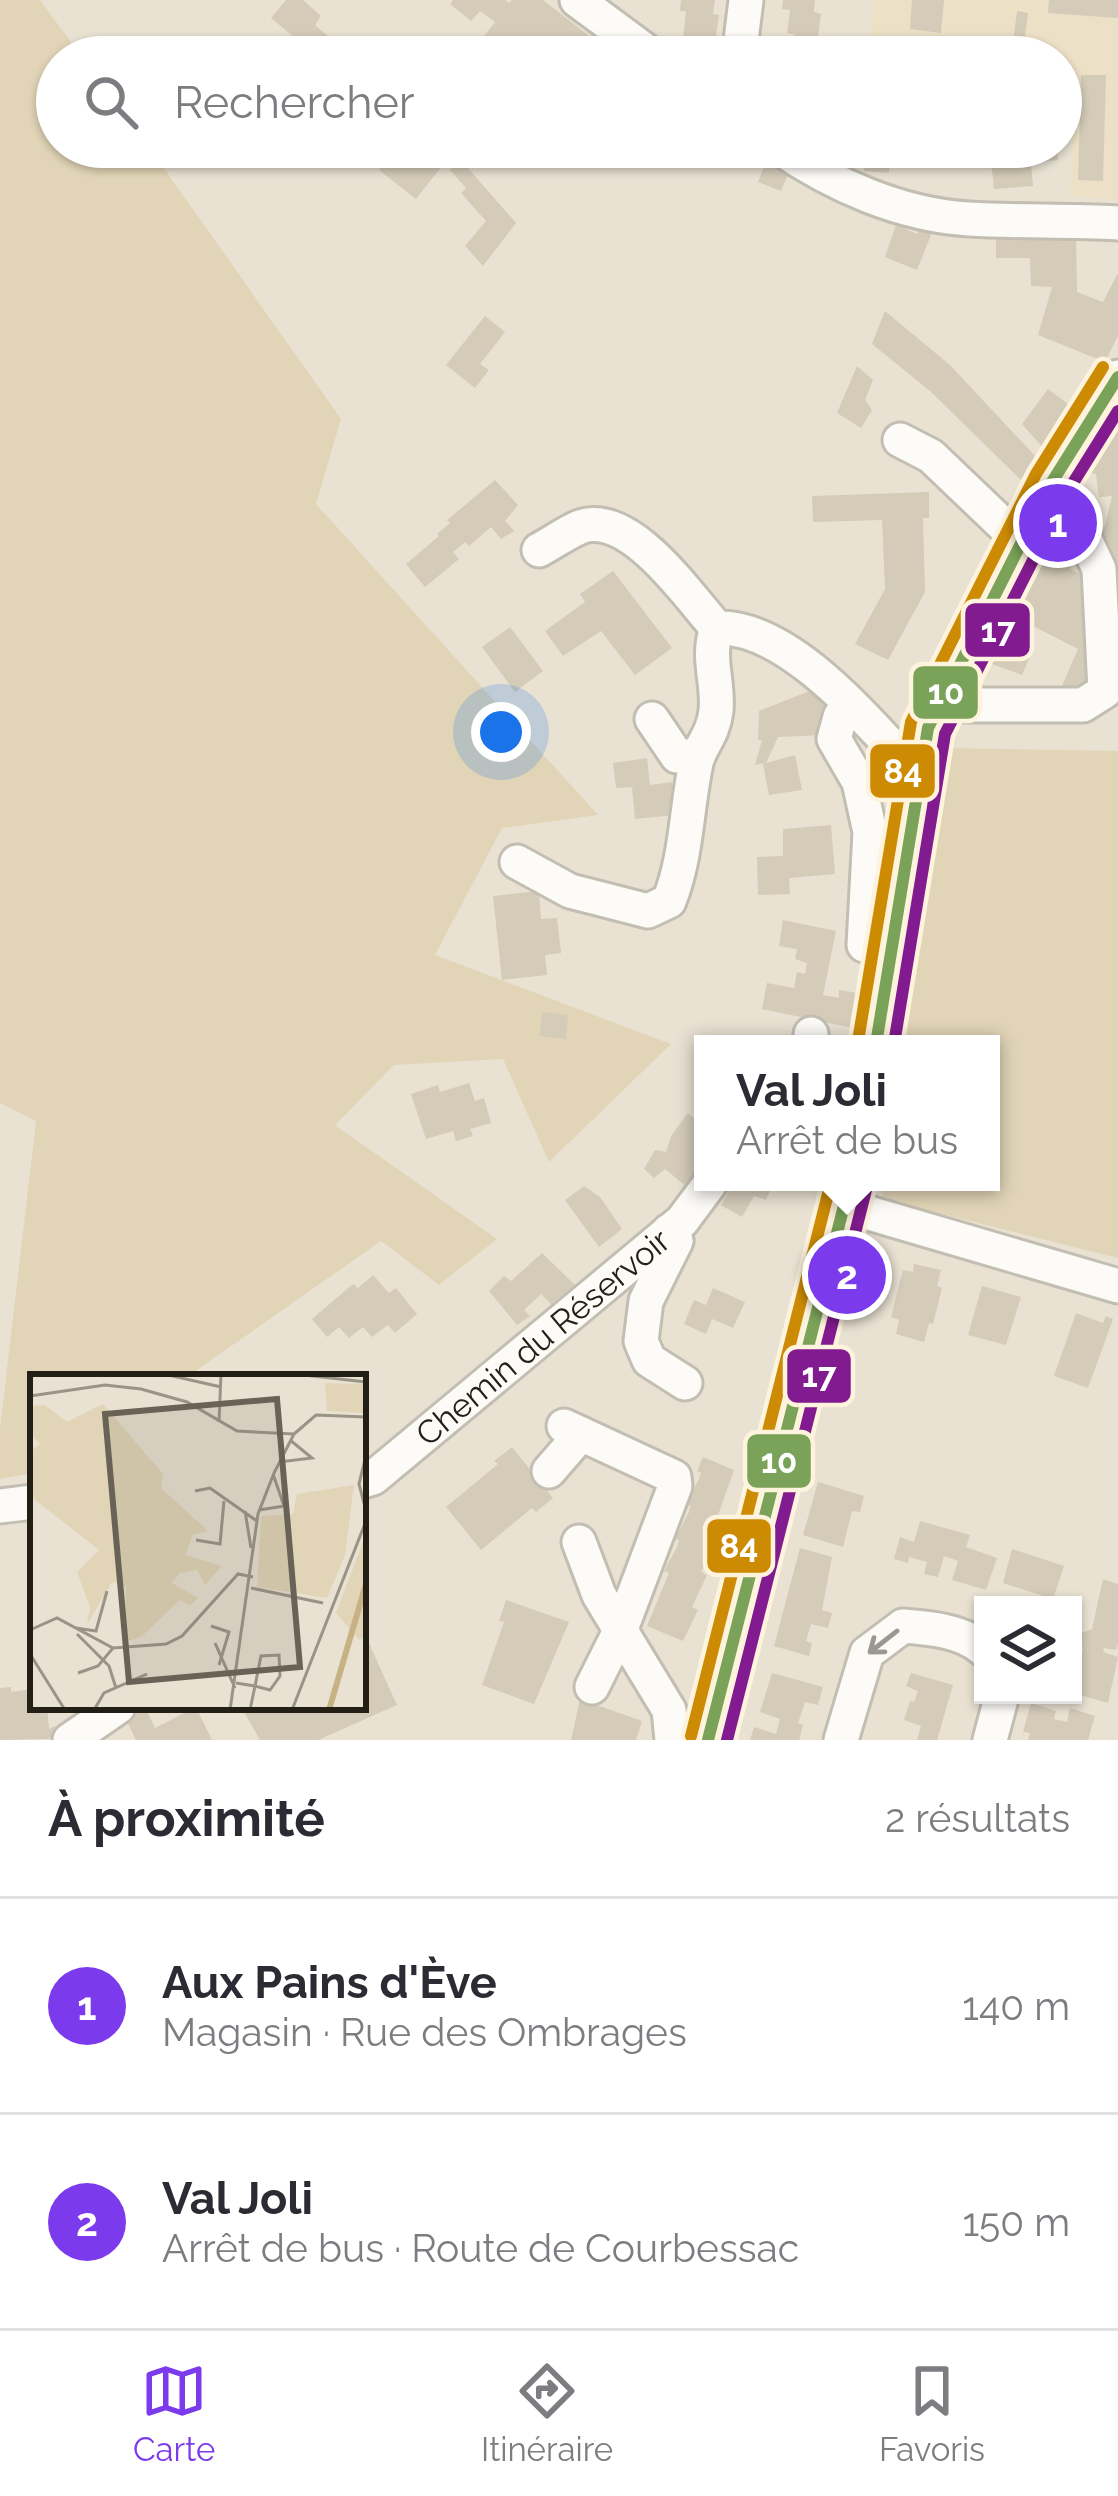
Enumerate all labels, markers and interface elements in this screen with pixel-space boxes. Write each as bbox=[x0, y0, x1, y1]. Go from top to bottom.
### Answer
search box bbox=[36, 36, 1082, 168]
icon: search bbox=[78, 69, 144, 135]
text: Rechercher bbox=[174, 76, 415, 129]
pin: 1 bbox=[1019, 478, 1097, 568]
line badge: 17 bbox=[963, 601, 1032, 659]
text: 17 bbox=[981, 611, 1016, 650]
line badge: 10 bbox=[911, 664, 980, 721]
text: 10 bbox=[928, 673, 964, 712]
your location bbox=[471, 702, 531, 762]
line badge: 84 bbox=[868, 742, 937, 800]
text: 84 bbox=[884, 752, 922, 791]
popup bbox=[694, 1035, 1000, 1191]
text: Val Joli bbox=[736, 1064, 887, 1117]
text: Arrêt de bus bbox=[736, 1117, 958, 1163]
street label: Chemin du Réservoir bbox=[408, 1220, 678, 1454]
pin: 2 bbox=[808, 1230, 886, 1320]
line badge: 17 bbox=[785, 1347, 853, 1405]
text: 17 bbox=[802, 1356, 837, 1395]
inset map bbox=[30, 1374, 366, 1710]
line badge: 10 bbox=[745, 1432, 813, 1490]
text: 10 bbox=[761, 1442, 797, 1481]
line badge: 84 bbox=[705, 1517, 773, 1575]
text: 84 bbox=[720, 1527, 758, 1566]
map controls bbox=[974, 1596, 1082, 1704]
button: layers bbox=[974, 1596, 1082, 1704]
one-way arrow bbox=[868, 1628, 900, 1654]
text: À proximité bbox=[48, 1788, 325, 1848]
text: 2 résultats bbox=[885, 1795, 1070, 1841]
text: Aux Pains d'Ève bbox=[162, 1956, 497, 2009]
text: 1 bbox=[77, 1983, 97, 2029]
text: 140 m bbox=[962, 1983, 1070, 2029]
text: Magasin · Rue des Ombrages bbox=[162, 2009, 687, 2055]
text: Val Joli bbox=[162, 2172, 313, 2225]
text: 2 bbox=[76, 2199, 98, 2245]
text: 150 m bbox=[962, 2199, 1070, 2245]
text: Arrêt de bus · Route de Courbessac bbox=[162, 2225, 799, 2271]
tab: Carte bbox=[133, 2358, 215, 2469]
tab: Itinéraire bbox=[481, 2358, 613, 2469]
tab: Favoris bbox=[879, 2358, 985, 2469]

